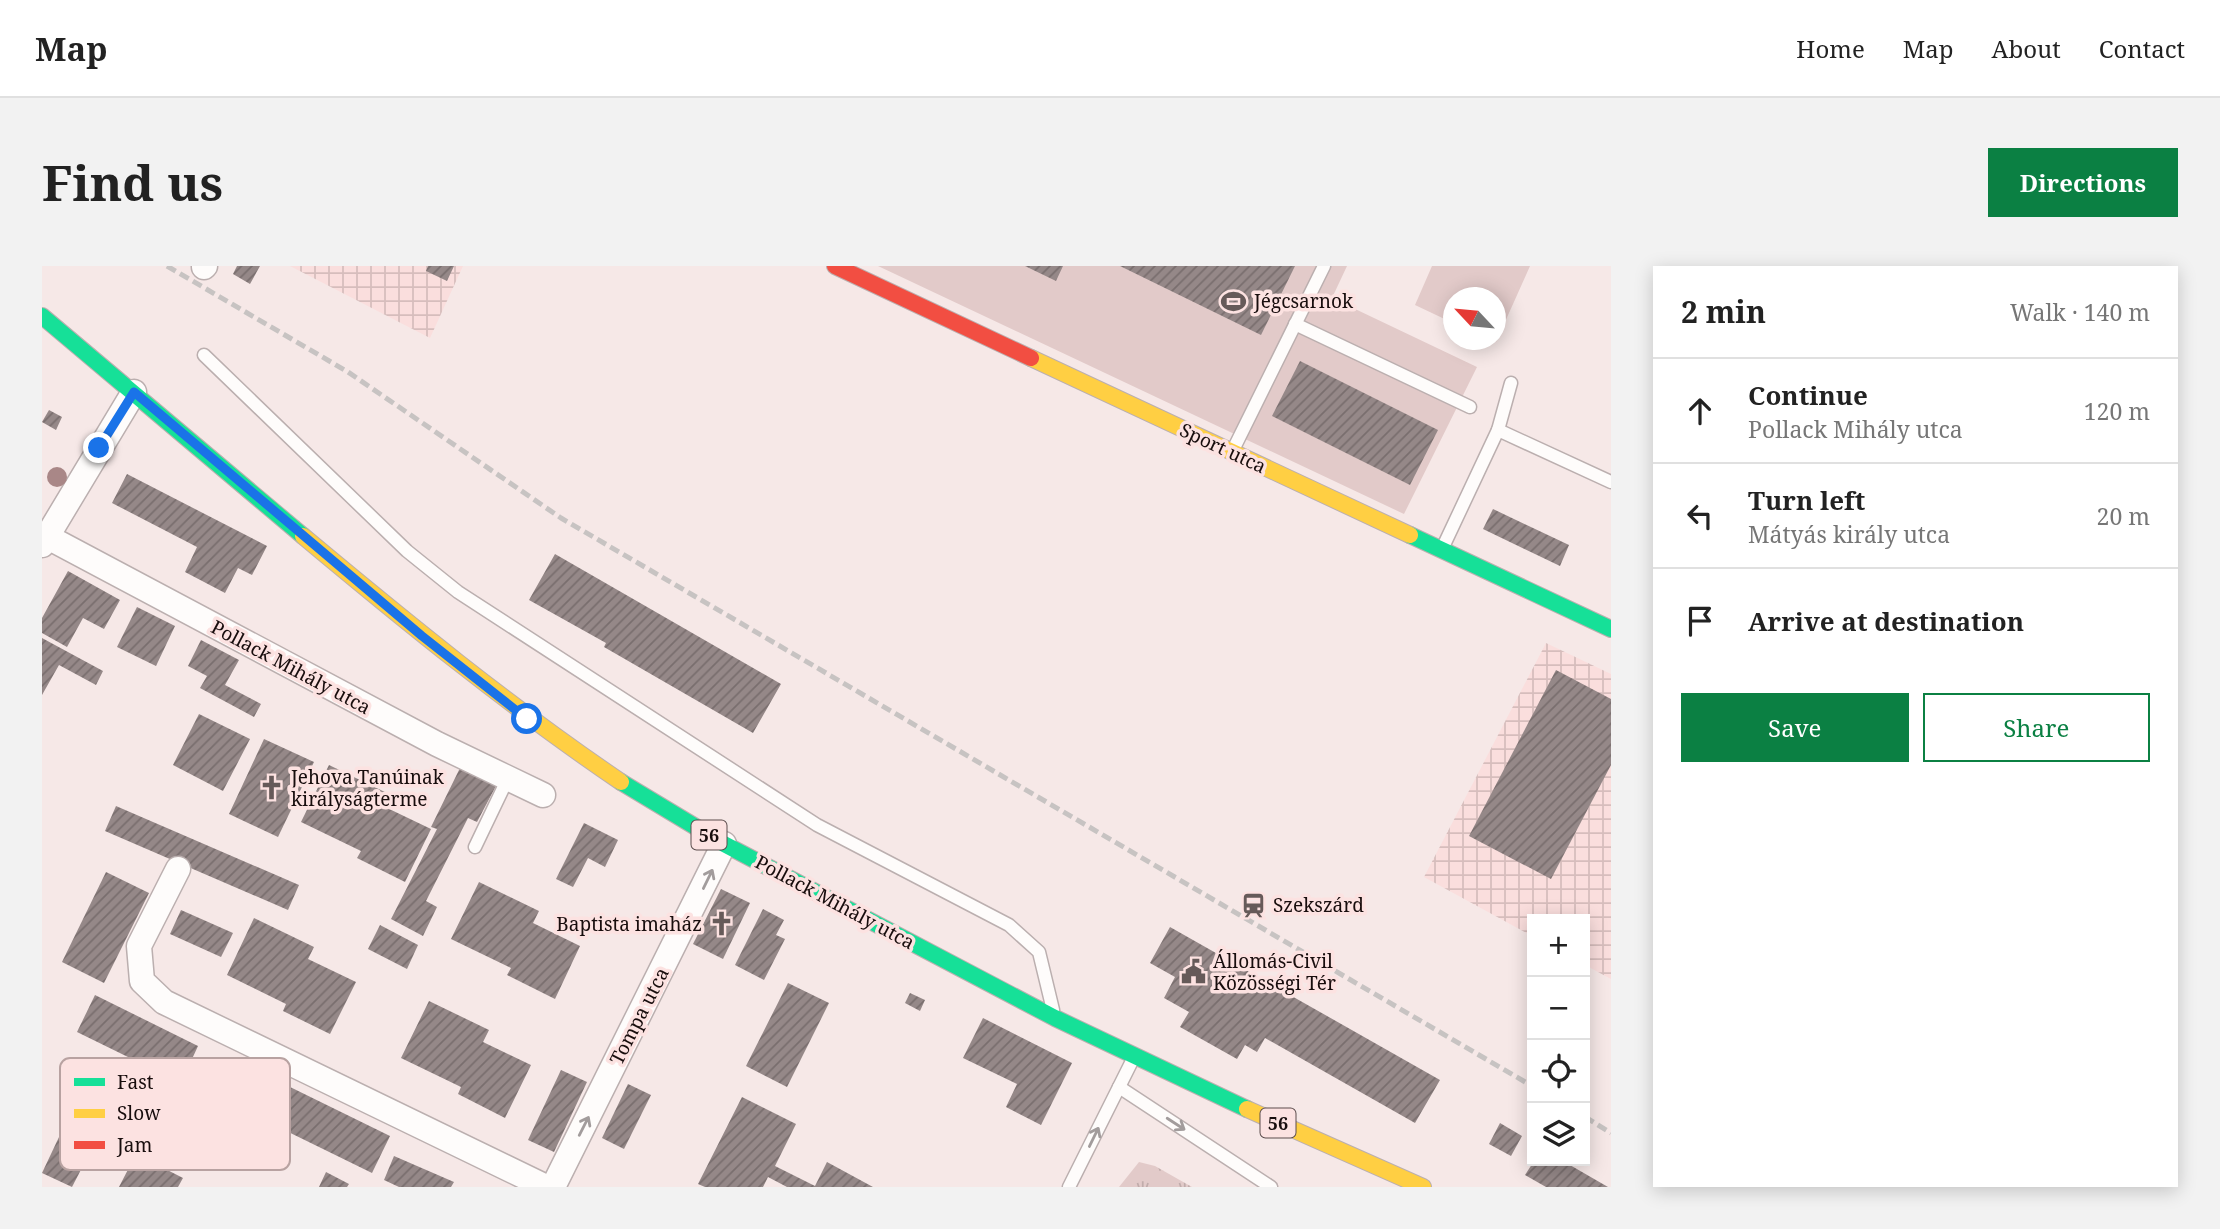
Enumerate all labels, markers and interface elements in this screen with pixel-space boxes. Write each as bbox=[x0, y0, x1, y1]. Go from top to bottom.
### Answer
text: Map bbox=[35, 26, 108, 71]
text: Home bbox=[1796, 32, 1865, 65]
text: Map bbox=[1903, 32, 1954, 65]
text: About bbox=[1992, 32, 2061, 65]
text: Contact bbox=[2099, 32, 2185, 65]
button: Directions bbox=[1988, 148, 2178, 217]
text: Find us bbox=[42, 149, 223, 215]
sports icon: Jégcsarnok bbox=[1220, 287, 1248, 315]
north arrow bbox=[1443, 287, 1506, 350]
place label: Jégcsarnok bbox=[1253, 288, 1354, 314]
text: 2 min bbox=[1681, 291, 1766, 332]
text: Walk · 140 m bbox=[2010, 296, 2150, 328]
text: Continue bbox=[1748, 377, 1868, 413]
icon: ahead bbox=[1681, 392, 1719, 430]
text: 120 m bbox=[2084, 395, 2150, 427]
text: Pollack Mihály utca bbox=[1748, 413, 1963, 445]
street label: Sport utca bbox=[1176, 417, 1270, 479]
route end bbox=[83, 432, 114, 463]
text: Turn left bbox=[1748, 482, 1865, 518]
icon: left bbox=[1681, 497, 1719, 535]
text: 20 m bbox=[2097, 500, 2150, 532]
text: Mátyás király utca bbox=[1748, 518, 1950, 550]
icon: arrive bbox=[1681, 602, 1719, 640]
text: Arrive at destination bbox=[1748, 603, 2024, 639]
street label: Pollack Mihály utca bbox=[207, 614, 375, 720]
button: Save bbox=[1681, 693, 1909, 762]
button: Share bbox=[1923, 693, 2150, 762]
route start bbox=[511, 703, 542, 734]
place label: Jehova Tanúinak királyságterme bbox=[290, 764, 445, 812]
church icon: Jehova Tanúinak királyságterme bbox=[257, 774, 285, 802]
road number: 56 bbox=[692, 820, 726, 850]
street label: Pollack Mihály utca bbox=[751, 849, 919, 955]
one-way arrow bbox=[702, 869, 715, 890]
station icon: Szekszárd bbox=[1239, 891, 1267, 919]
place label: Szekszárd bbox=[1273, 892, 1364, 918]
church icon: Baptista imaház bbox=[708, 910, 736, 938]
place label: Baptista imaház bbox=[556, 911, 702, 937]
map controls bbox=[1527, 914, 1590, 1166]
button: + bbox=[1527, 914, 1590, 977]
place label: Állomás-Civil Közösségi Tér bbox=[1213, 948, 1336, 996]
public building icon: Állomás-Civil Közösségi Tér bbox=[1179, 958, 1207, 986]
street label: Tompa utca bbox=[603, 963, 675, 1069]
button: − bbox=[1527, 977, 1590, 1040]
button: locate bbox=[1527, 1040, 1590, 1103]
legend bbox=[60, 1058, 290, 1170]
text: Fast bbox=[117, 1069, 154, 1095]
text: Slow bbox=[117, 1100, 161, 1126]
button: layers bbox=[1527, 1103, 1590, 1166]
road number: 56 bbox=[1260, 1108, 1296, 1138]
one-way arrow bbox=[577, 1116, 591, 1137]
one-way arrow bbox=[1166, 1117, 1185, 1131]
one-way arrow bbox=[1087, 1127, 1101, 1148]
text: Jam bbox=[116, 1132, 152, 1158]

